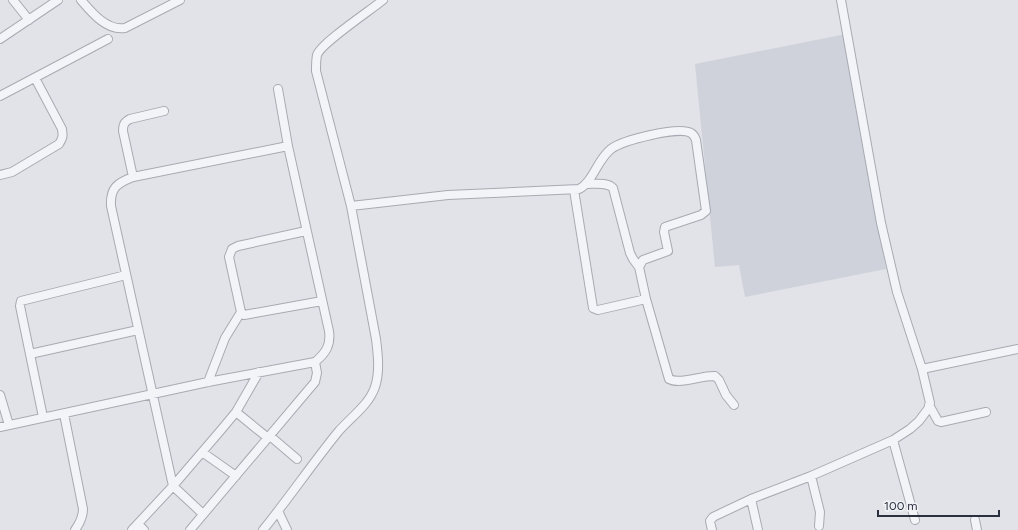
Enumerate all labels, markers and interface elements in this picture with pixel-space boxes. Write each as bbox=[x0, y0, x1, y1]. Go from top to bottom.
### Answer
scale bar bbox=[878, 492, 999, 518]
text: 100 m bbox=[884, 499, 918, 513]

